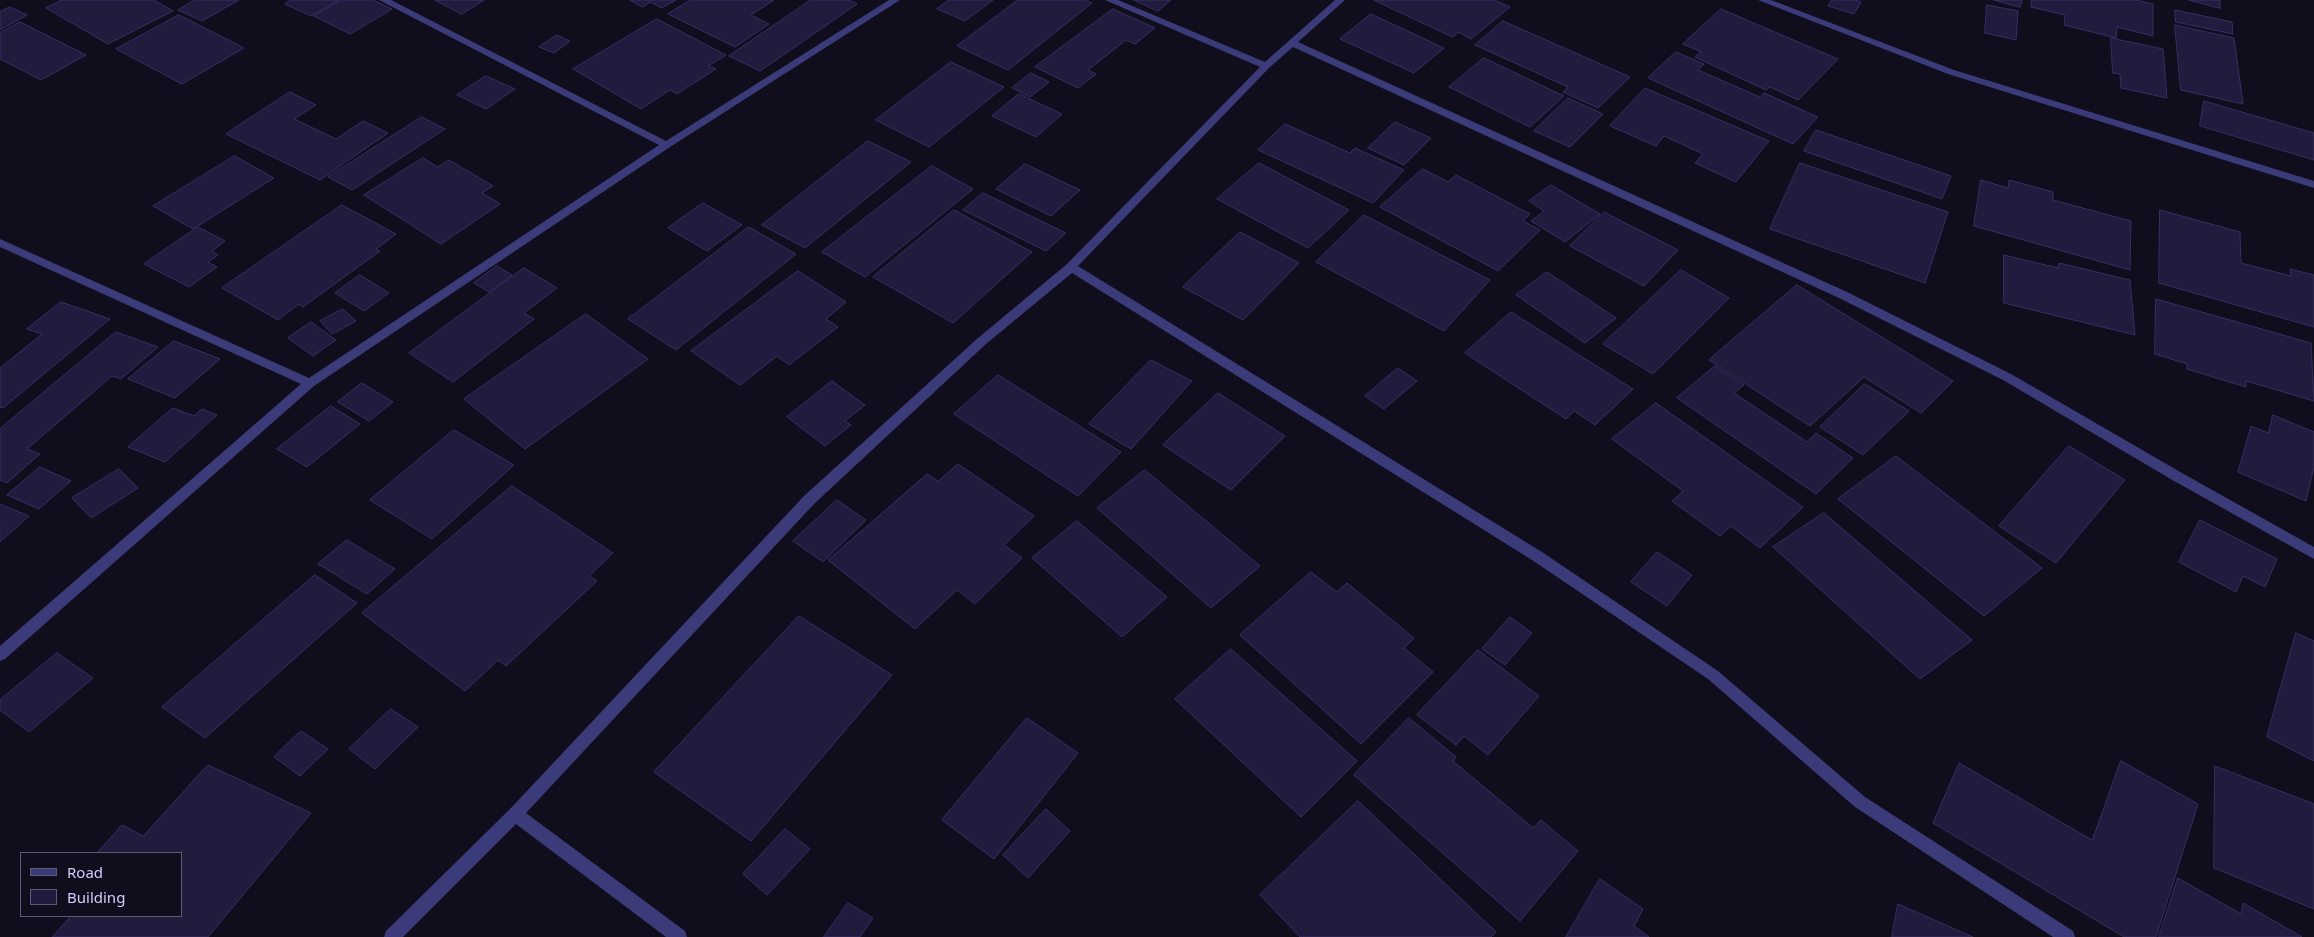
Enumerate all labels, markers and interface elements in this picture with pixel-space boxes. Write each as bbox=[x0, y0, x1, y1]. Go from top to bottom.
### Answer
legend bbox=[20, 852, 182, 917]
text: Road bbox=[67, 862, 103, 882]
text: Building bbox=[67, 887, 125, 907]

